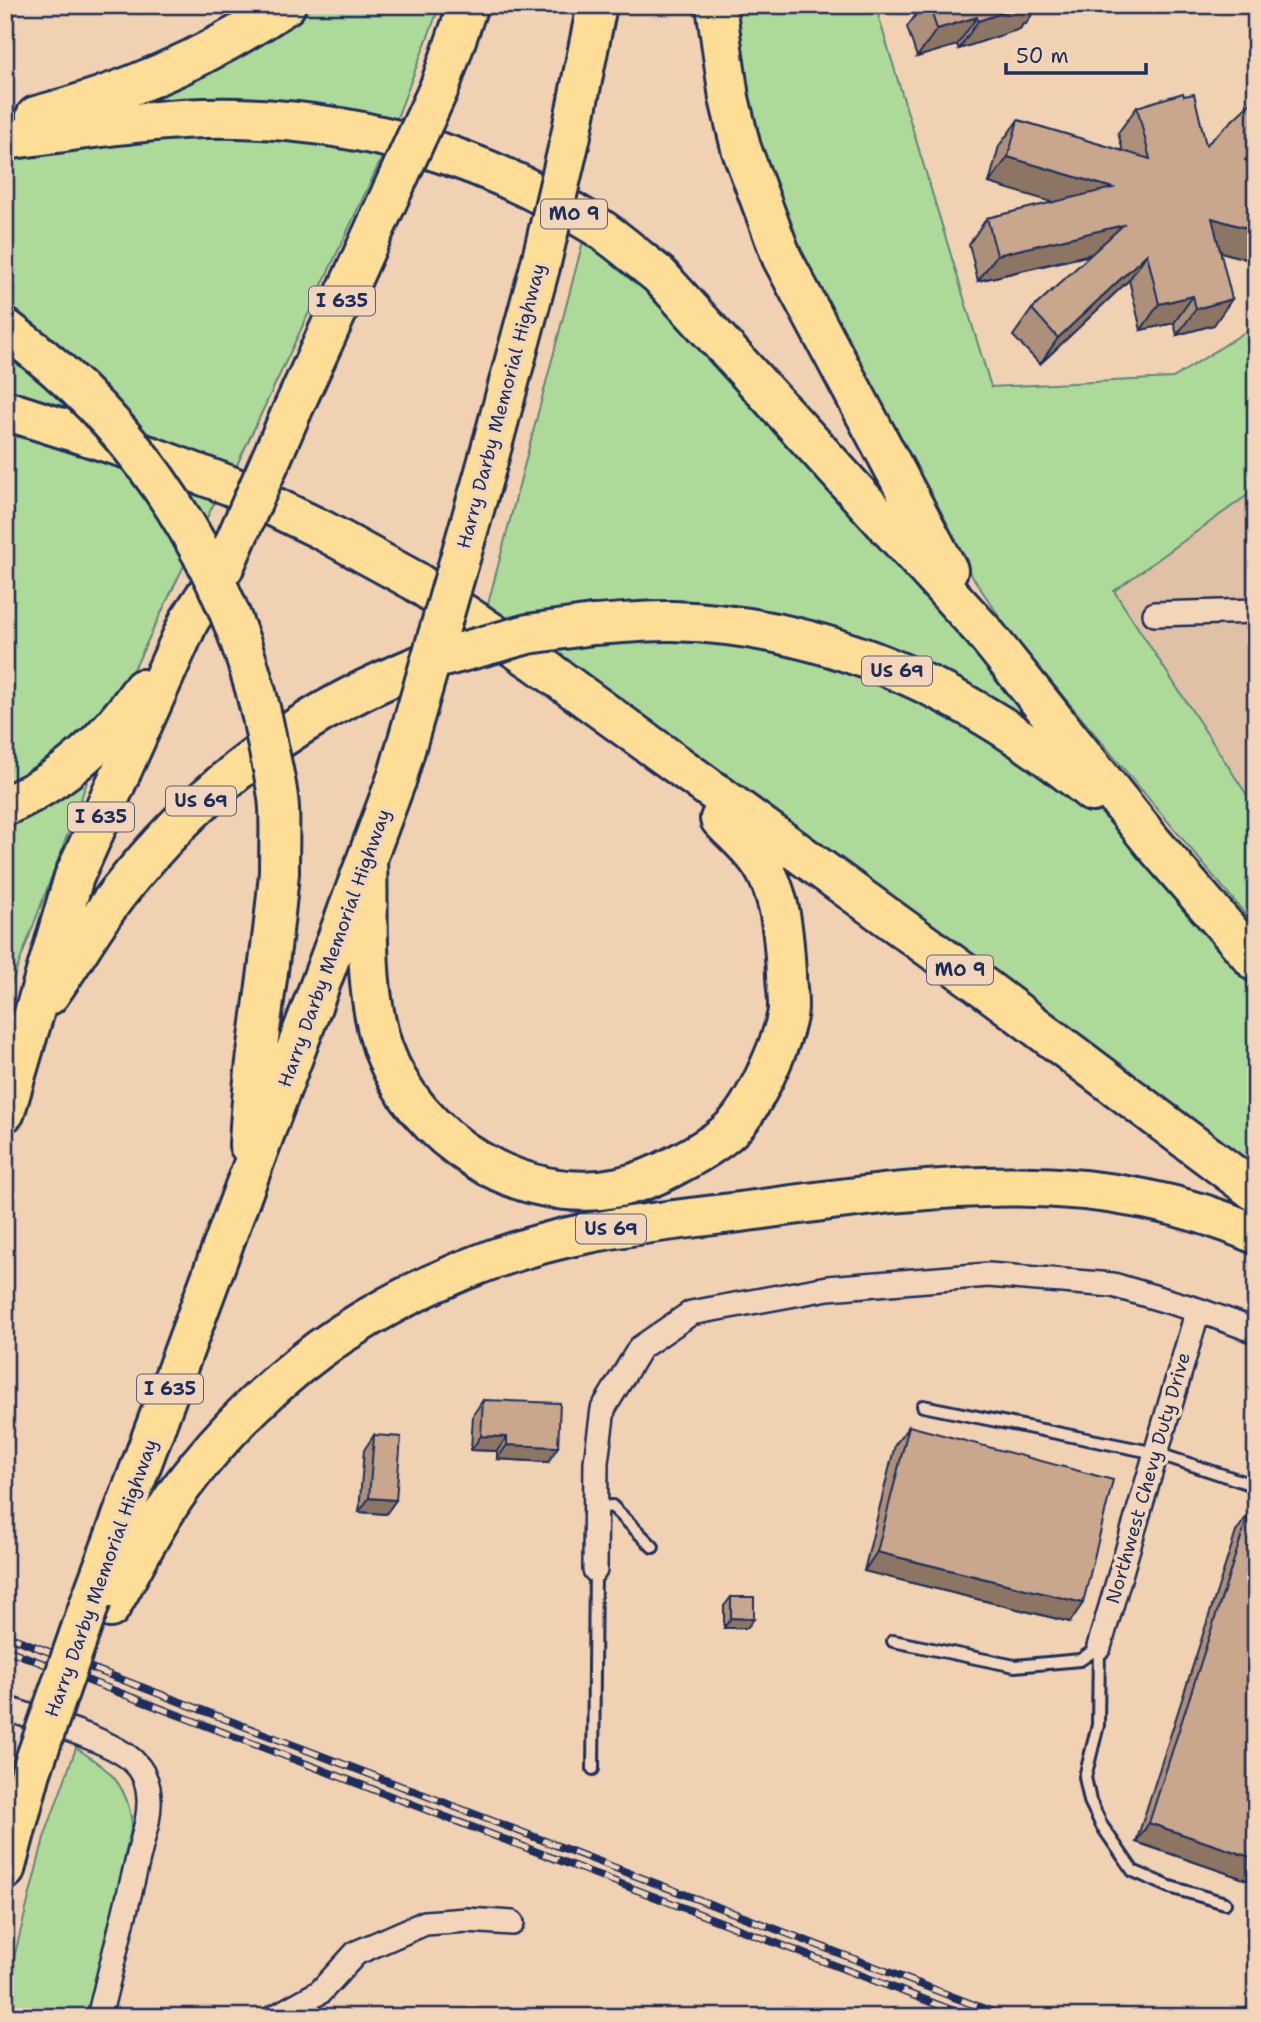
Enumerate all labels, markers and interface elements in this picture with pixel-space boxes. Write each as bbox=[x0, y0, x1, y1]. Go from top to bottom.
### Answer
scale bar bbox=[1006, 32, 1146, 76]
text: 50 m bbox=[1016, 42, 1069, 70]
road number: MO 9 bbox=[541, 200, 607, 229]
street label: Harry Darby Memorial Highway bbox=[451, 261, 551, 551]
road number: I 635 bbox=[309, 286, 375, 316]
road number: US 69 bbox=[862, 656, 932, 686]
road number: US 69 bbox=[166, 786, 236, 816]
road number: I 635 bbox=[68, 802, 134, 832]
street label: Harry Darby Memorial Highway bbox=[272, 805, 396, 1091]
road number: MO 9 bbox=[927, 956, 993, 985]
road number: US 69 bbox=[576, 1214, 646, 1244]
street label: Northwest Chevy Duty Drive bbox=[1100, 1349, 1196, 1607]
road number: I 635 bbox=[137, 1374, 203, 1404]
street label: Harry Darby Memorial Highway bbox=[39, 1435, 163, 1721]

